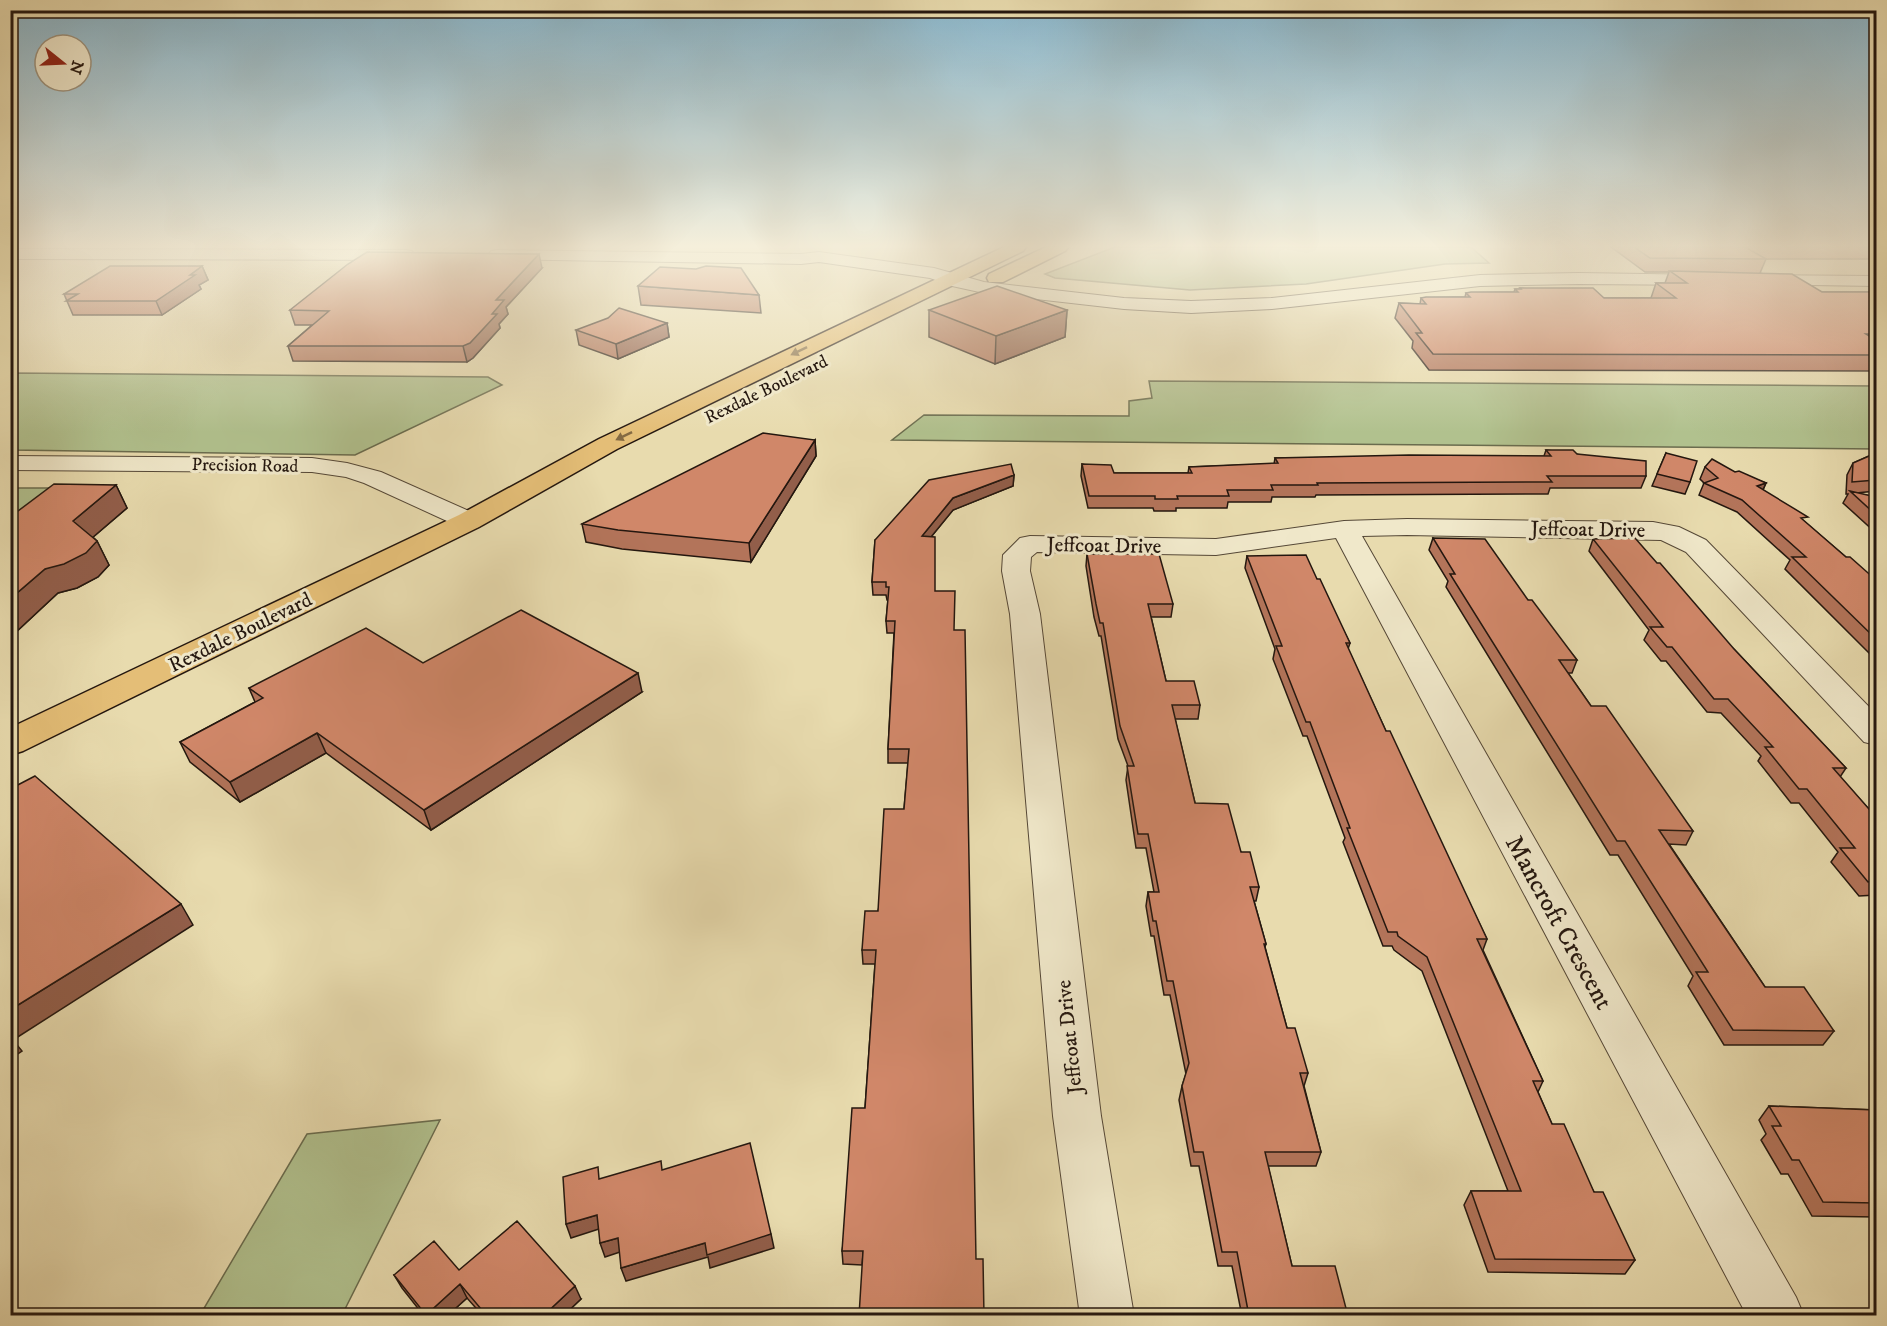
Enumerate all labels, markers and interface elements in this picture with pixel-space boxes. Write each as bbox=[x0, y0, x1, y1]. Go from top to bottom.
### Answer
north arrow bbox=[33, 33, 93, 93]
text: N bbox=[65, 58, 88, 77]
one-way arrow bbox=[791, 346, 808, 355]
street label: Rexdale Boulevard bbox=[701, 351, 832, 429]
one-way arrow bbox=[616, 431, 633, 441]
street label: Precision Road bbox=[191, 454, 299, 478]
street label: Jeffcoat Drive bbox=[1528, 516, 1646, 544]
street label: Jeffcoat Drive bbox=[1044, 532, 1162, 560]
street label: Rexdale Boulevard bbox=[164, 587, 317, 679]
street label: Mancroft Crescent bbox=[1497, 830, 1620, 1016]
street label: Jeffcoat Drive bbox=[1051, 978, 1089, 1097]

